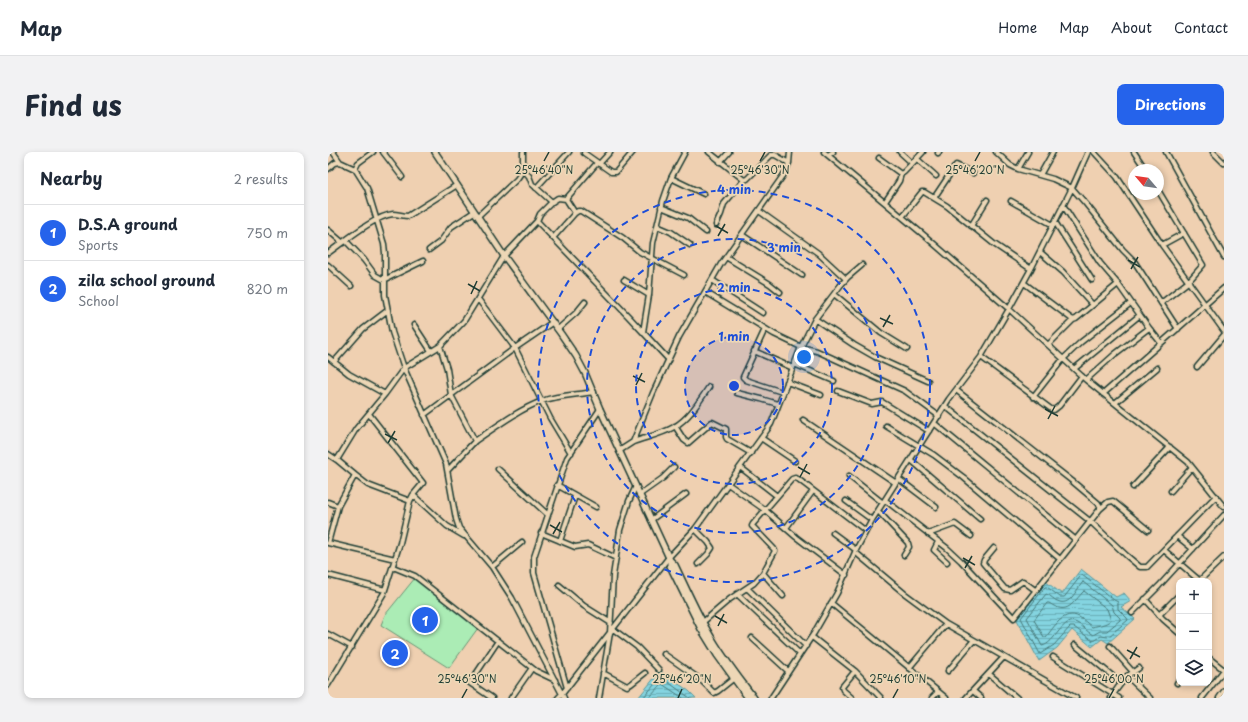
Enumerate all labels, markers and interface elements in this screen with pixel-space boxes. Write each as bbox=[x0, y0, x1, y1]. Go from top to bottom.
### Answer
text: Map bbox=[20, 14, 62, 42]
text: Home bbox=[998, 17, 1037, 38]
text: Map bbox=[1059, 17, 1089, 38]
text: About bbox=[1111, 17, 1152, 38]
text: Contact bbox=[1174, 17, 1228, 38]
text: Find us bbox=[24, 83, 122, 126]
button: Directions bbox=[1117, 84, 1224, 125]
text: 25°46'40"N bbox=[515, 162, 574, 177]
text: 25°46'30"N bbox=[731, 162, 790, 177]
text: 25°46'20"N bbox=[945, 162, 1005, 177]
north arrow bbox=[1128, 164, 1164, 200]
text: Nearby bbox=[40, 165, 102, 191]
text: 2 results bbox=[234, 169, 288, 188]
text: 4 min bbox=[717, 180, 751, 198]
text: D.S.A ground bbox=[78, 212, 178, 235]
text: 1 bbox=[50, 223, 56, 242]
text: 750 m bbox=[247, 223, 288, 242]
text: Sports bbox=[78, 235, 118, 254]
text: 3 min bbox=[767, 238, 801, 256]
text: zila school ground bbox=[78, 268, 215, 291]
text: 2 min bbox=[717, 278, 751, 296]
text: 2 bbox=[48, 279, 58, 298]
text: 820 m bbox=[247, 279, 288, 298]
text: School bbox=[78, 291, 119, 310]
text: 1 min bbox=[718, 327, 750, 345]
your location bbox=[794, 347, 814, 367]
centre of rings bbox=[727, 379, 741, 393]
map controls bbox=[1176, 578, 1212, 686]
button: + bbox=[1176, 578, 1212, 614]
pin: 1 bbox=[412, 605, 438, 635]
button: − bbox=[1176, 614, 1212, 650]
pin: 2 bbox=[382, 638, 408, 668]
button: layers bbox=[1176, 650, 1212, 686]
text: 25°46'30"N bbox=[438, 671, 497, 686]
text: 25°46'20"N bbox=[652, 671, 712, 686]
text: 25°46'10"N bbox=[870, 671, 927, 686]
text: 25°46'00"N bbox=[1084, 671, 1144, 686]

